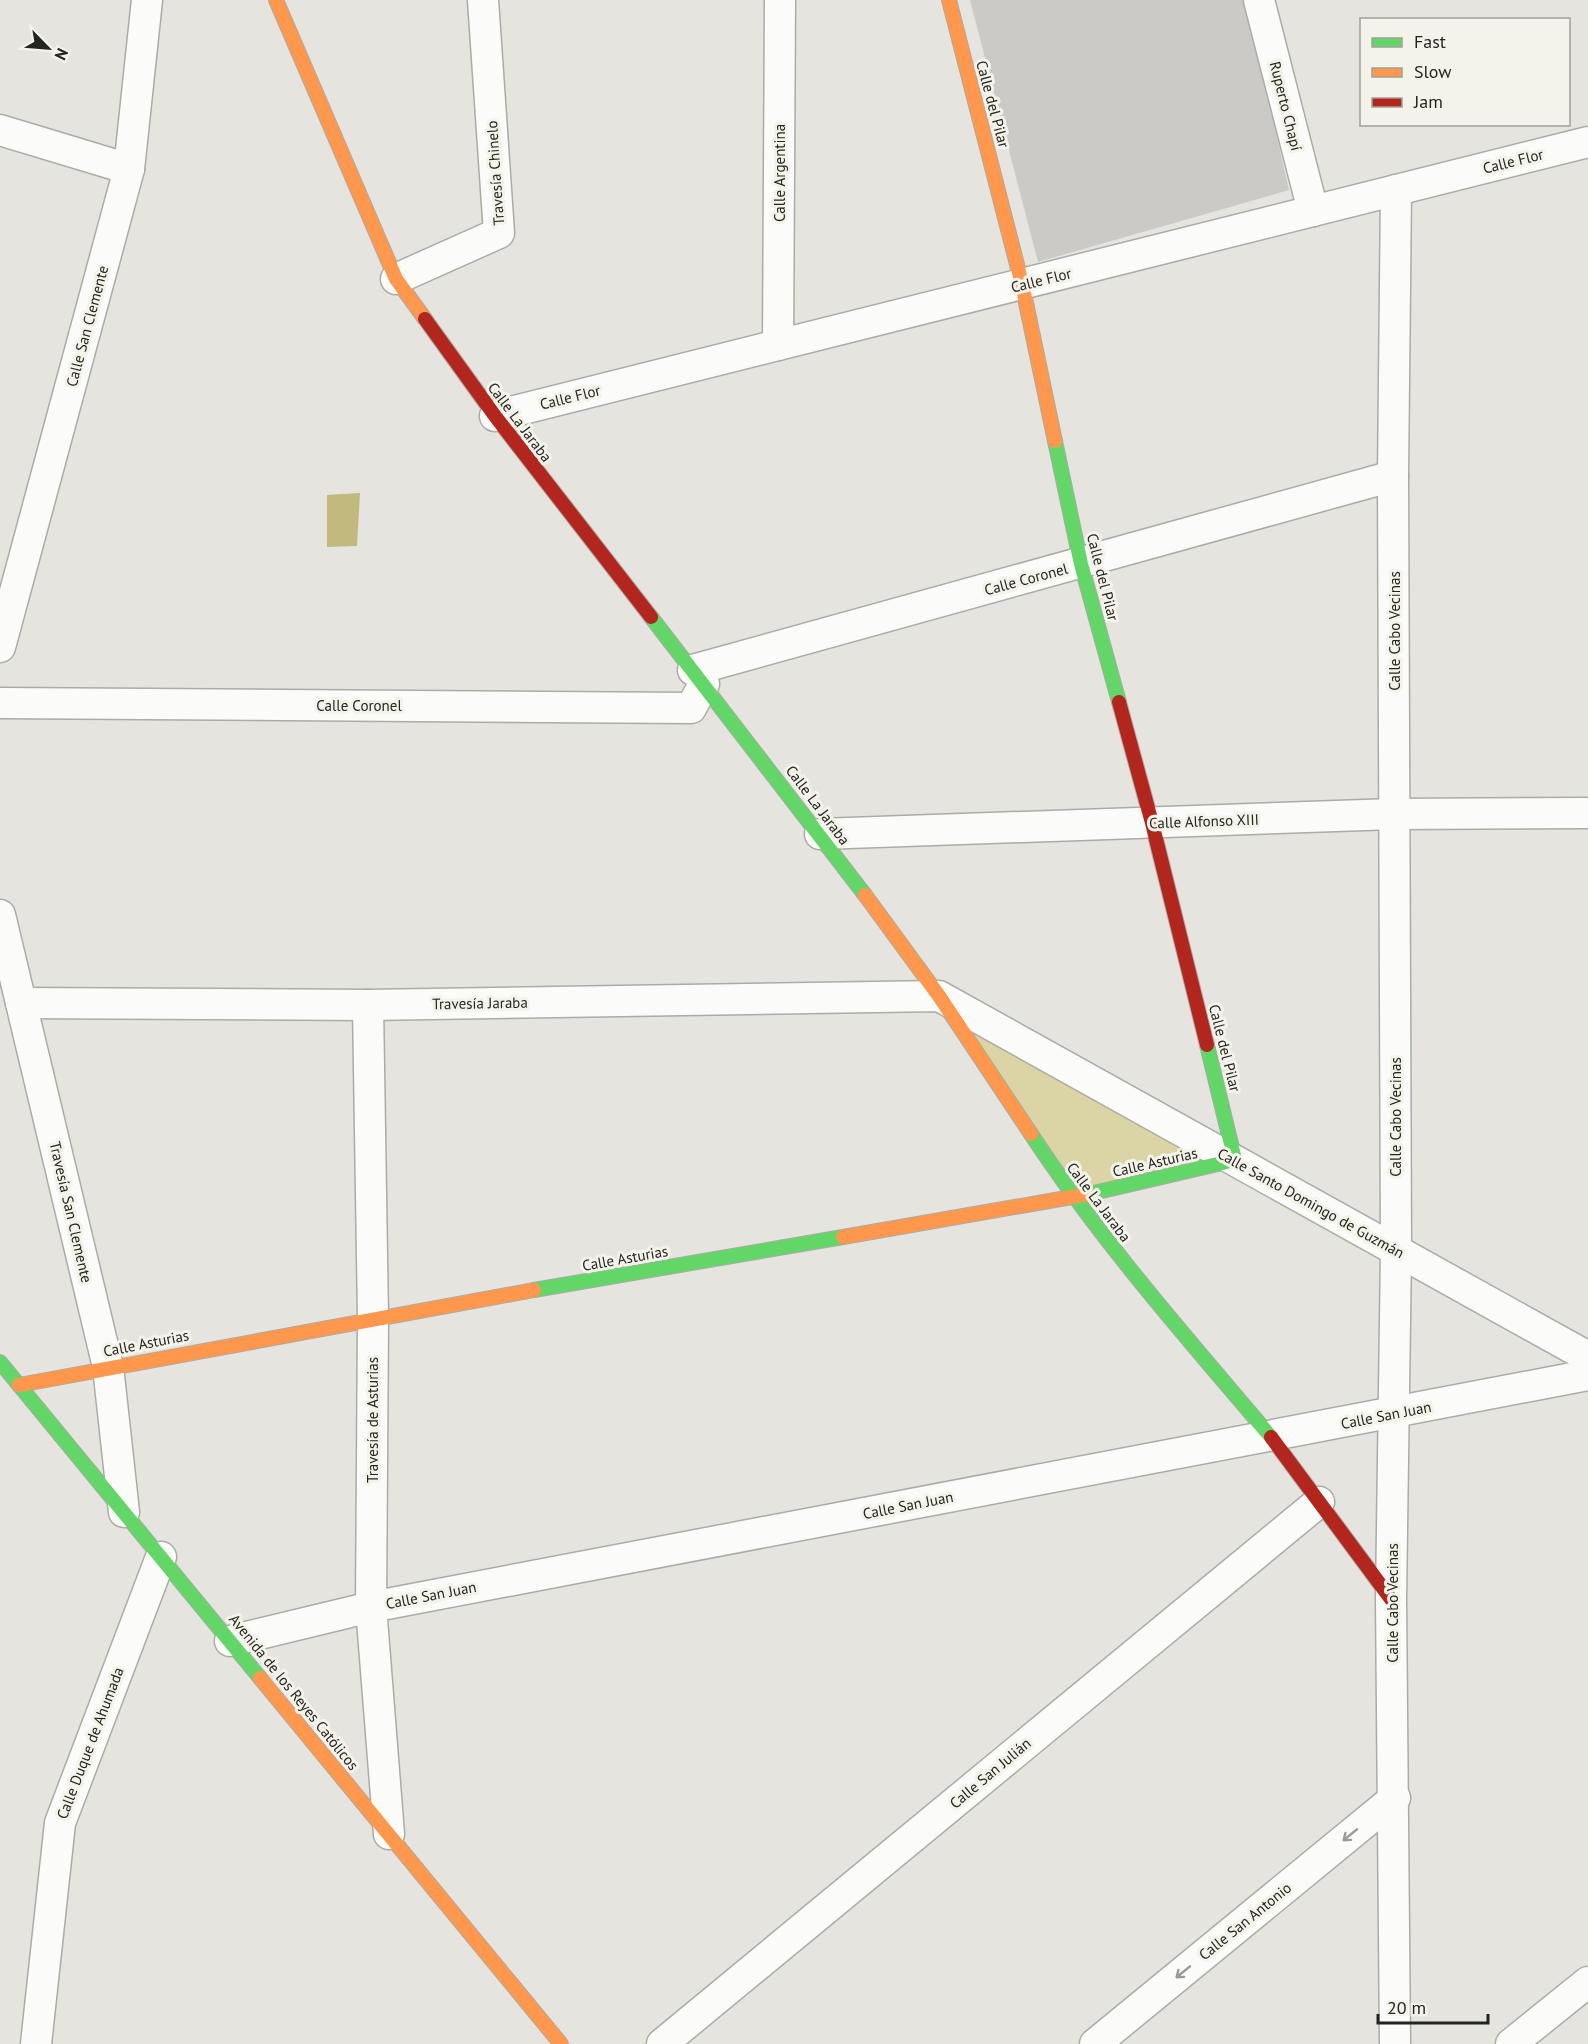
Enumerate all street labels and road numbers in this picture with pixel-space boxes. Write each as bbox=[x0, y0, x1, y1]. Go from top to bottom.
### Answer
street label: Calle del Pilar bbox=[972, 58, 1014, 150]
street label: Ruperto Chapí bbox=[1266, 59, 1306, 153]
street label: Travesía Chinelo bbox=[482, 120, 508, 226]
street label: Calle Argentina bbox=[770, 124, 789, 222]
street label: Calle Flor bbox=[1481, 144, 1545, 178]
street label: Calle San Clemente bbox=[62, 263, 112, 389]
street label: Calle Flor bbox=[1009, 263, 1073, 297]
street label: Calle La Jaraba bbox=[484, 378, 556, 466]
street label: Calle Flor bbox=[538, 380, 602, 414]
street label: Calle del Pilar bbox=[1083, 531, 1123, 623]
street label: Calle Coronel bbox=[982, 559, 1070, 599]
street label: Calle Cabo Vecinas bbox=[1385, 571, 1404, 691]
street label: Calle Coronel bbox=[316, 696, 402, 715]
street label: Calle La Jaraba bbox=[782, 761, 854, 849]
street label: Calle Alfonso XIII bbox=[1149, 810, 1259, 832]
street label: Travesía Jaraba bbox=[432, 993, 528, 1013]
street label: Calle del Pilar bbox=[1205, 1002, 1245, 1094]
street label: Calle Cabo Vecinas bbox=[1386, 1057, 1405, 1177]
street label: Travesía San Clemente bbox=[45, 1139, 97, 1285]
street label: Calle Asturias bbox=[1111, 1143, 1199, 1181]
street label: Calle Santo Domingo de Guzmán bbox=[1214, 1144, 1408, 1262]
street label: Calle La Jaraba bbox=[1063, 1158, 1135, 1246]
street label: Calle Asturias bbox=[581, 1241, 669, 1275]
street label: Calle Asturias bbox=[102, 1325, 190, 1361]
street label: Travesía de Asturias bbox=[363, 1357, 382, 1483]
street label: Calle San Juan bbox=[1339, 1397, 1433, 1433]
street label: Calle San Juan bbox=[861, 1487, 955, 1523]
street label: Calle Cabo Vecinas bbox=[1383, 1543, 1402, 1663]
street label: Calle San Juan bbox=[384, 1577, 478, 1613]
street label: Avenida de los Reyes Católicos bbox=[225, 1610, 363, 1774]
street label: Calle Duque de Ahumada bbox=[52, 1664, 128, 1822]
street label: Calle San Julián bbox=[945, 1734, 1035, 1812]
street label: Calle San Antonio bbox=[1195, 1878, 1295, 1964]

